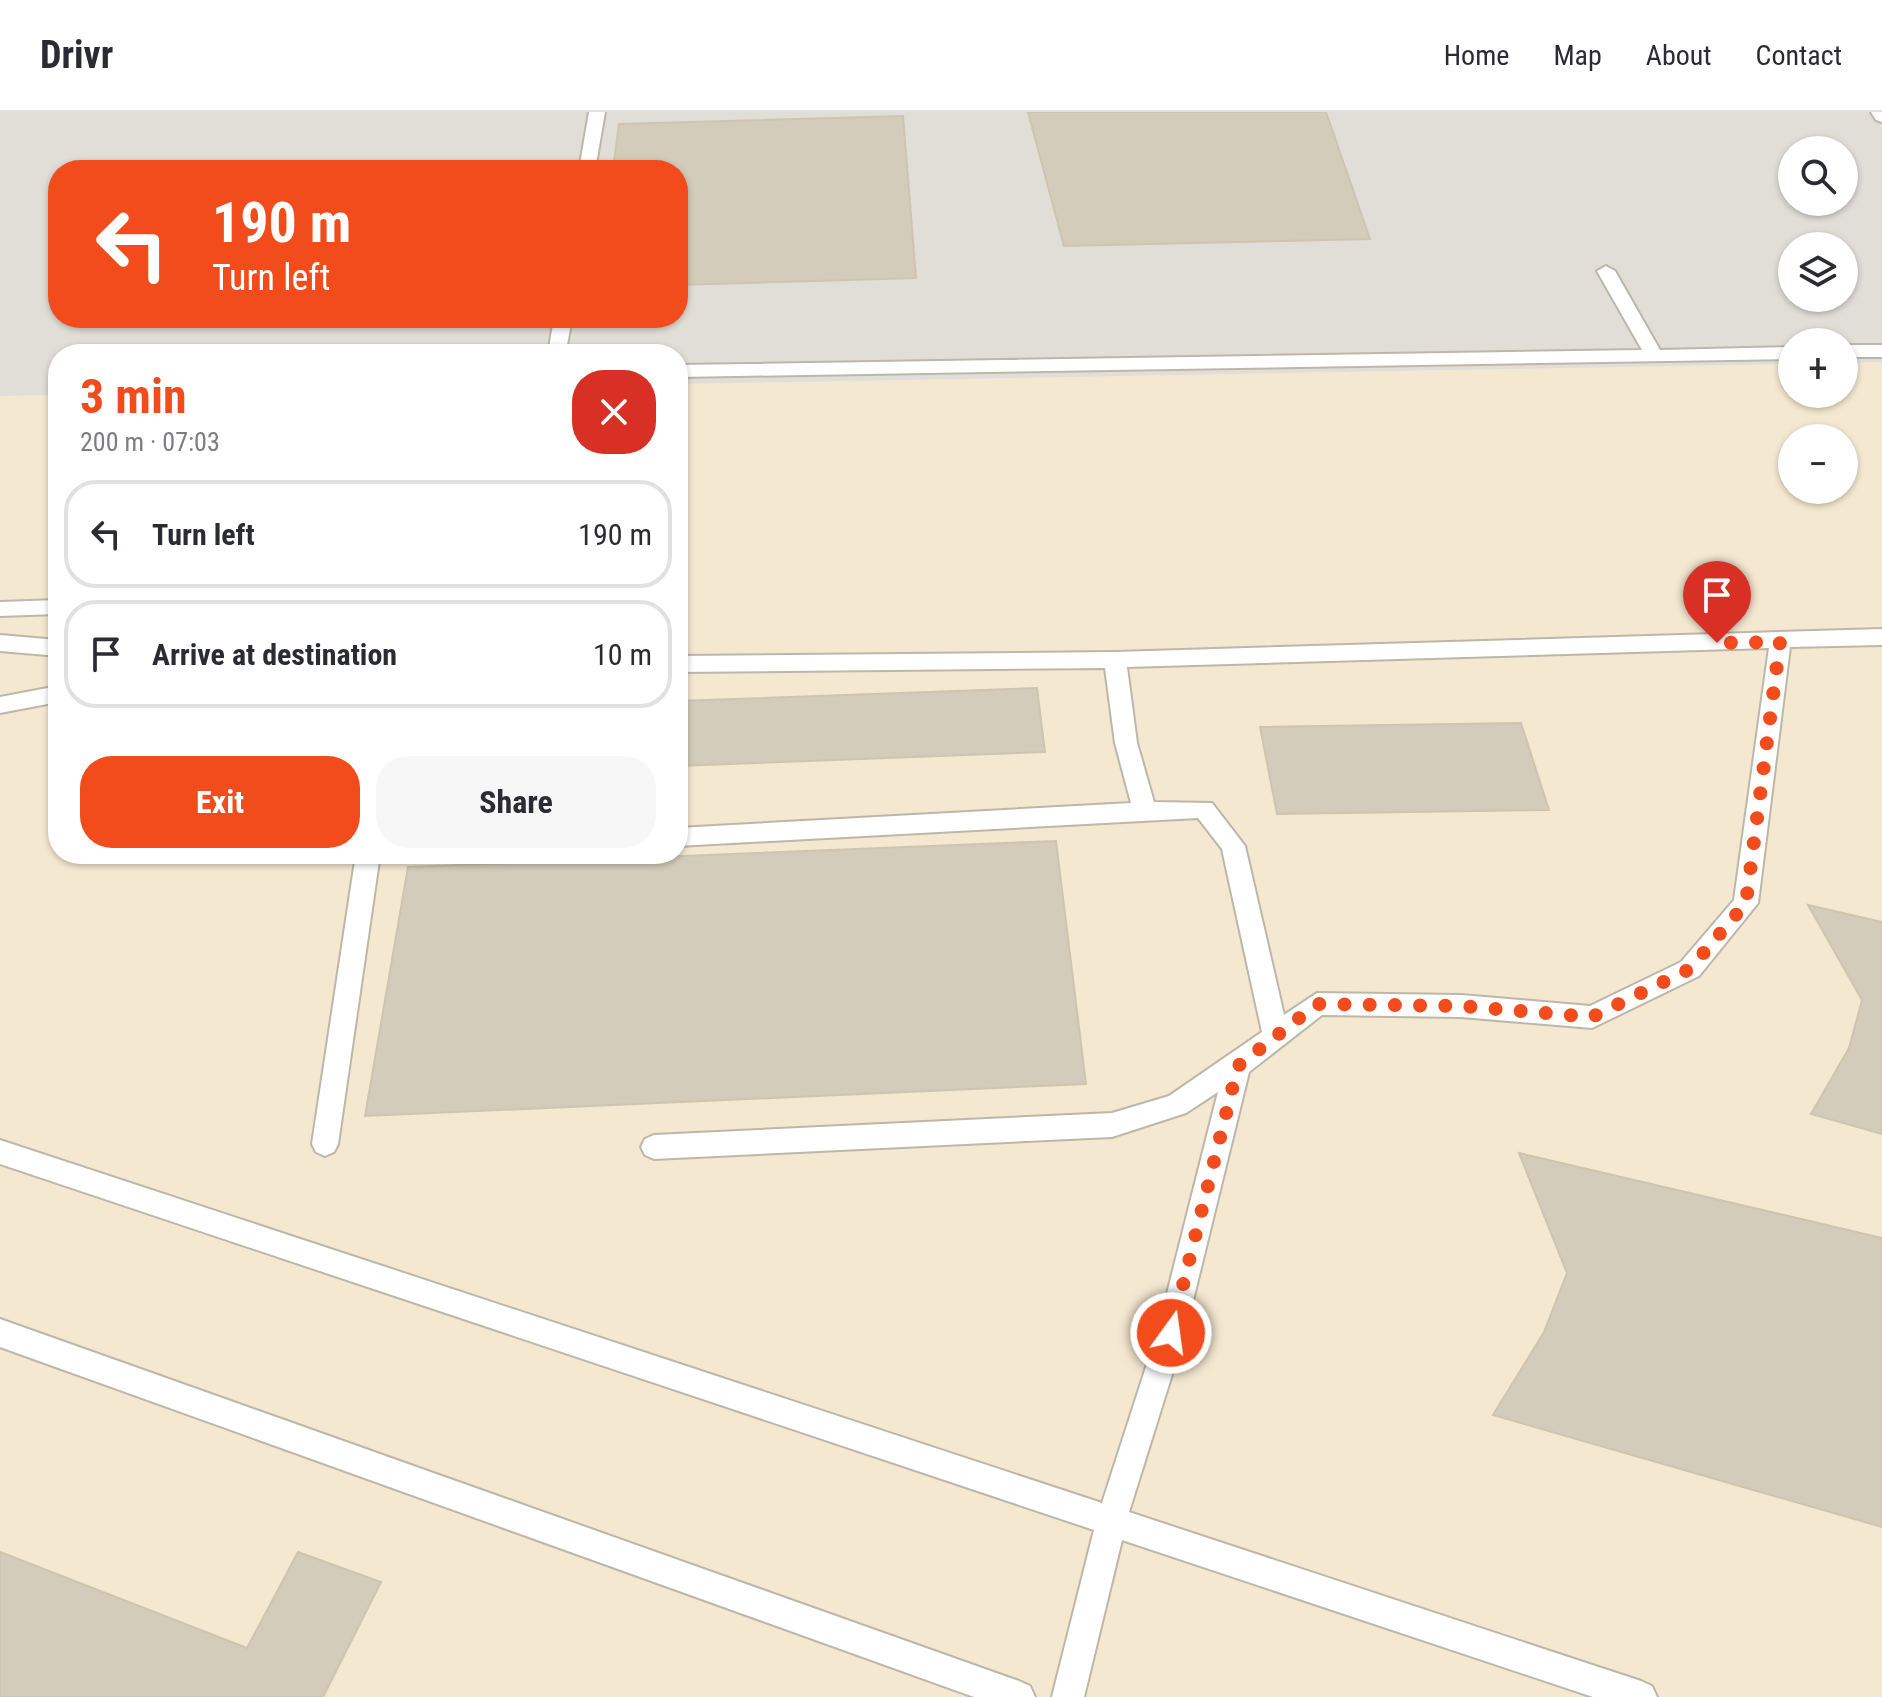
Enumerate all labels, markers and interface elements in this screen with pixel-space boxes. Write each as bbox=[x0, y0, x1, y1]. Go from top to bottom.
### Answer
text: Drivr bbox=[40, 33, 113, 77]
text: Home bbox=[1444, 39, 1509, 72]
text: Map bbox=[1553, 39, 1602, 72]
text: About bbox=[1646, 39, 1712, 72]
text: Contact bbox=[1756, 39, 1842, 72]
map controls bbox=[1778, 136, 1858, 504]
button: search bbox=[1778, 136, 1858, 216]
text: 190 m bbox=[212, 190, 351, 256]
icon: left bbox=[80, 192, 184, 296]
button: layers bbox=[1778, 232, 1858, 312]
text: Turn left bbox=[212, 257, 330, 299]
button: + bbox=[1778, 328, 1858, 408]
text: 3 min bbox=[80, 368, 187, 425]
button: close bbox=[572, 370, 656, 454]
button: − bbox=[1778, 424, 1858, 504]
text: 200 m · 07:03 bbox=[80, 427, 220, 457]
icon: left bbox=[84, 512, 128, 556]
text: Turn left bbox=[152, 517, 255, 552]
text: 190 m bbox=[578, 517, 652, 552]
pin bbox=[1683, 561, 1751, 643]
icon: arrive bbox=[1695, 573, 1739, 617]
icon: arrive bbox=[84, 632, 128, 676]
text: Arrive at destination bbox=[152, 637, 397, 672]
text: 10 m bbox=[593, 637, 652, 672]
button: Exit bbox=[80, 756, 360, 848]
button: Share bbox=[376, 756, 656, 848]
position arrow bbox=[1129, 1291, 1213, 1375]

